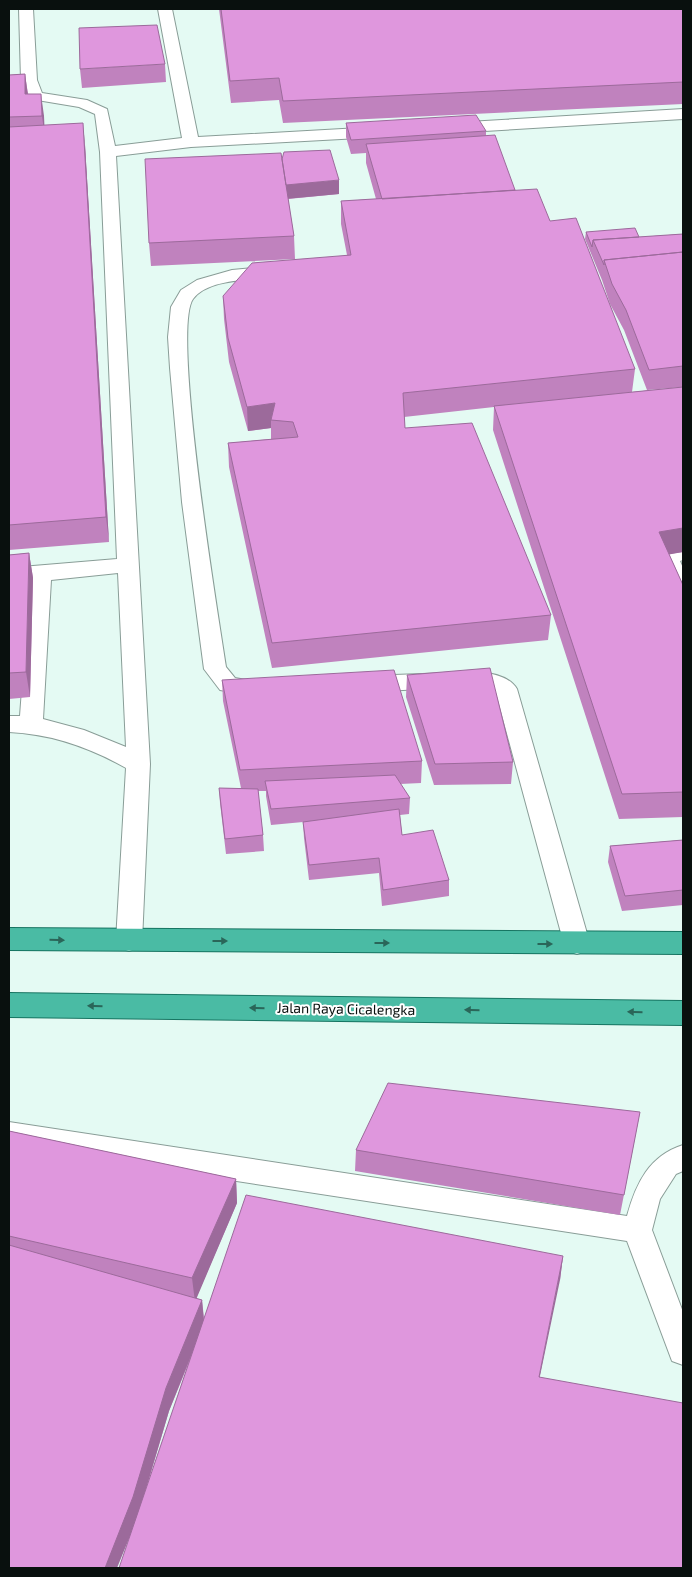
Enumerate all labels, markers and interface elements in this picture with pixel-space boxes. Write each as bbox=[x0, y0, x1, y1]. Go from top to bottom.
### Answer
one-way arrow bbox=[50, 936, 66, 944]
one-way arrow bbox=[212, 937, 228, 945]
one-way arrow bbox=[375, 939, 391, 947]
one-way arrow bbox=[537, 940, 553, 948]
street label: Jalan Raya Cicalengka bbox=[277, 999, 415, 1018]
one-way arrow bbox=[86, 1001, 102, 1009]
one-way arrow bbox=[249, 1003, 265, 1011]
one-way arrow bbox=[464, 1006, 480, 1014]
one-way arrow bbox=[626, 1008, 642, 1016]

